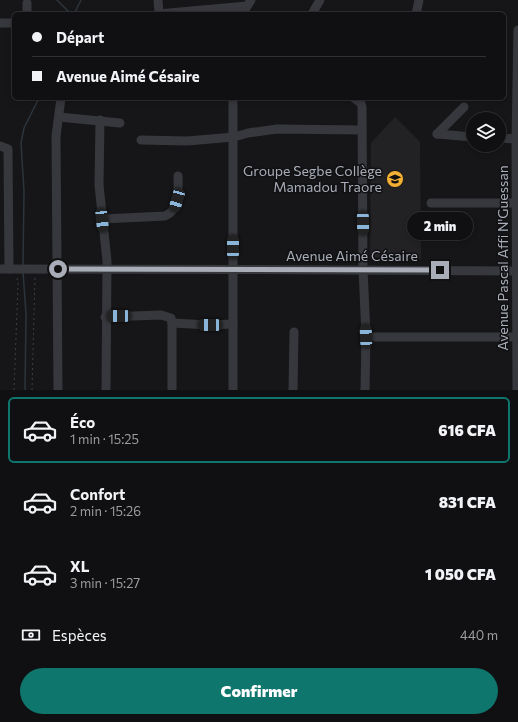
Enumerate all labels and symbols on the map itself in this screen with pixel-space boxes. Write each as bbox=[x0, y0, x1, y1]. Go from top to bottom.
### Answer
place label: Groupe Segbe Collège Mamadou Traore bbox=[243, 162, 382, 195]
street label: Avenue Pascal Affi N'Guessan bbox=[494, 165, 511, 351]
school or university icon: Groupe Segbe Collège Mamadou Traore bbox=[385, 169, 405, 189]
car bbox=[168, 187, 186, 213]
car bbox=[95, 207, 109, 233]
car bbox=[357, 211, 369, 235]
callout: 2 min bbox=[407, 212, 473, 240]
car bbox=[227, 235, 239, 259]
street label: Avenue Aimé Césaire bbox=[286, 247, 418, 264]
route start bbox=[49, 260, 67, 278]
route end bbox=[431, 261, 449, 279]
car bbox=[107, 310, 131, 322]
car bbox=[198, 319, 222, 331]
car bbox=[360, 324, 372, 348]

